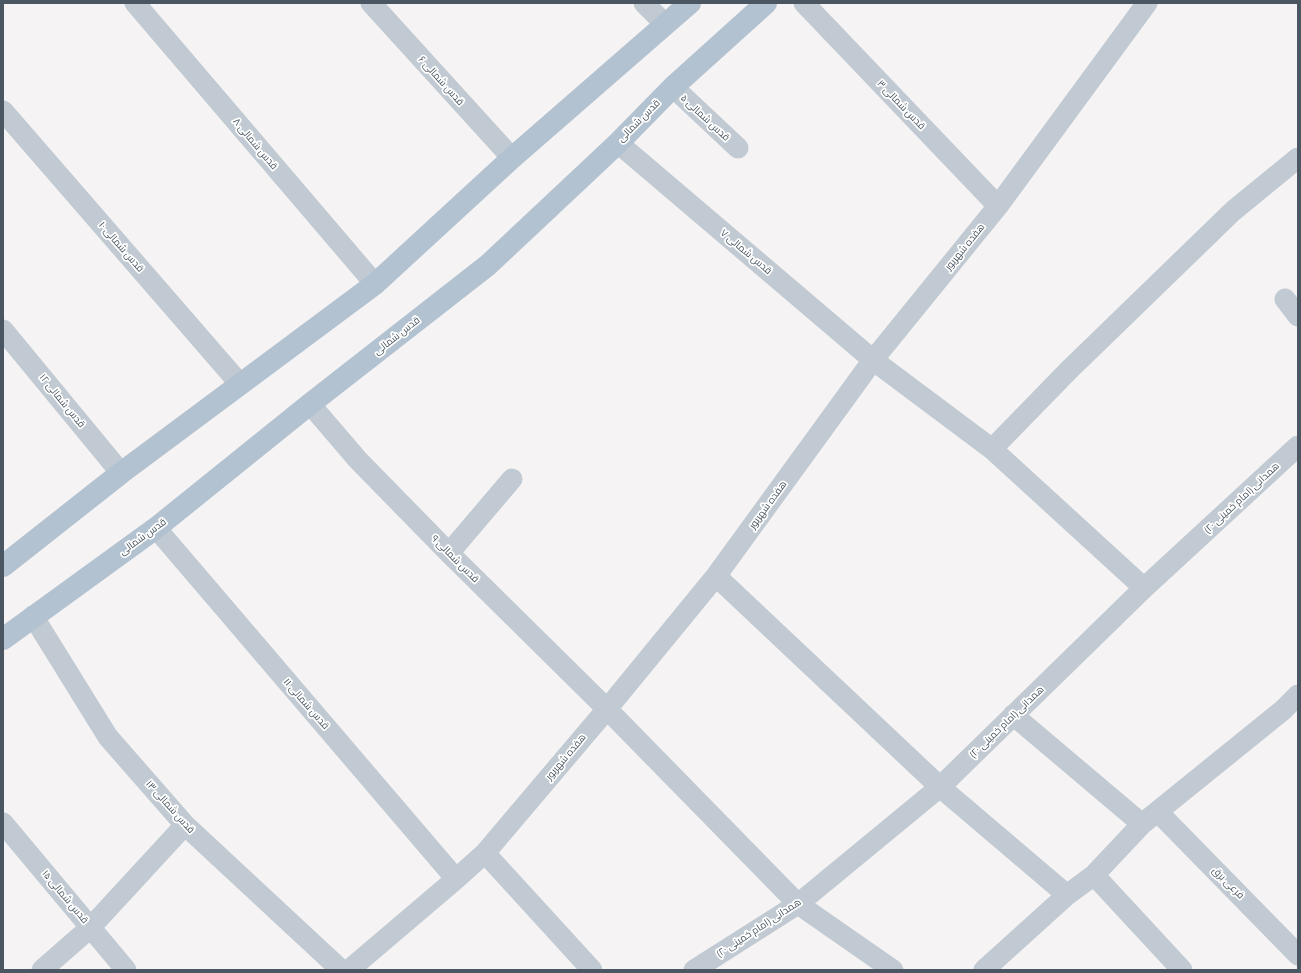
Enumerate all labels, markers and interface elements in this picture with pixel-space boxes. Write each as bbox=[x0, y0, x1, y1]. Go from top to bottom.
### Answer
street label: قدس شمالی ۶ bbox=[416, 54, 466, 108]
street label: ۳ قدس شمالی bbox=[874, 78, 928, 132]
street label: قدس شمالی ۵ bbox=[678, 92, 732, 144]
street label: قدس شمالی bbox=[615, 97, 663, 145]
street label: قدس شمالی ۸ bbox=[230, 116, 280, 172]
street label: قدس شمالی ۱۰ bbox=[96, 219, 146, 275]
street label: هفده شهریور bbox=[943, 221, 987, 273]
street label: ۷ قدس شمالی bbox=[718, 227, 774, 277]
street label: قدس شمالی bbox=[372, 314, 422, 358]
street label: قدس شمالی ۱۲ bbox=[37, 372, 87, 430]
street label: همدانی (امام خمینی ۲۰) bbox=[1202, 460, 1282, 536]
street label: هفده شهریور bbox=[747, 479, 789, 531]
street label: قدس شمالی bbox=[117, 516, 169, 558]
street label: قدس شمالی ۹ bbox=[429, 533, 481, 585]
street label: قدس شمالی ۱۱ bbox=[281, 676, 331, 732]
street label: همدانی (امام خمینی ۲۰) bbox=[967, 684, 1047, 760]
street label: هفده شهریور bbox=[543, 731, 589, 783]
street label: قدس شمالی ۱۳ bbox=[143, 778, 197, 836]
street label: فرعی برق bbox=[1210, 865, 1246, 901]
street label: قدس شمالی ۱۵ bbox=[39, 868, 91, 926]
street label: همدانی (امام خمینی ۲۰) bbox=[714, 896, 804, 960]

